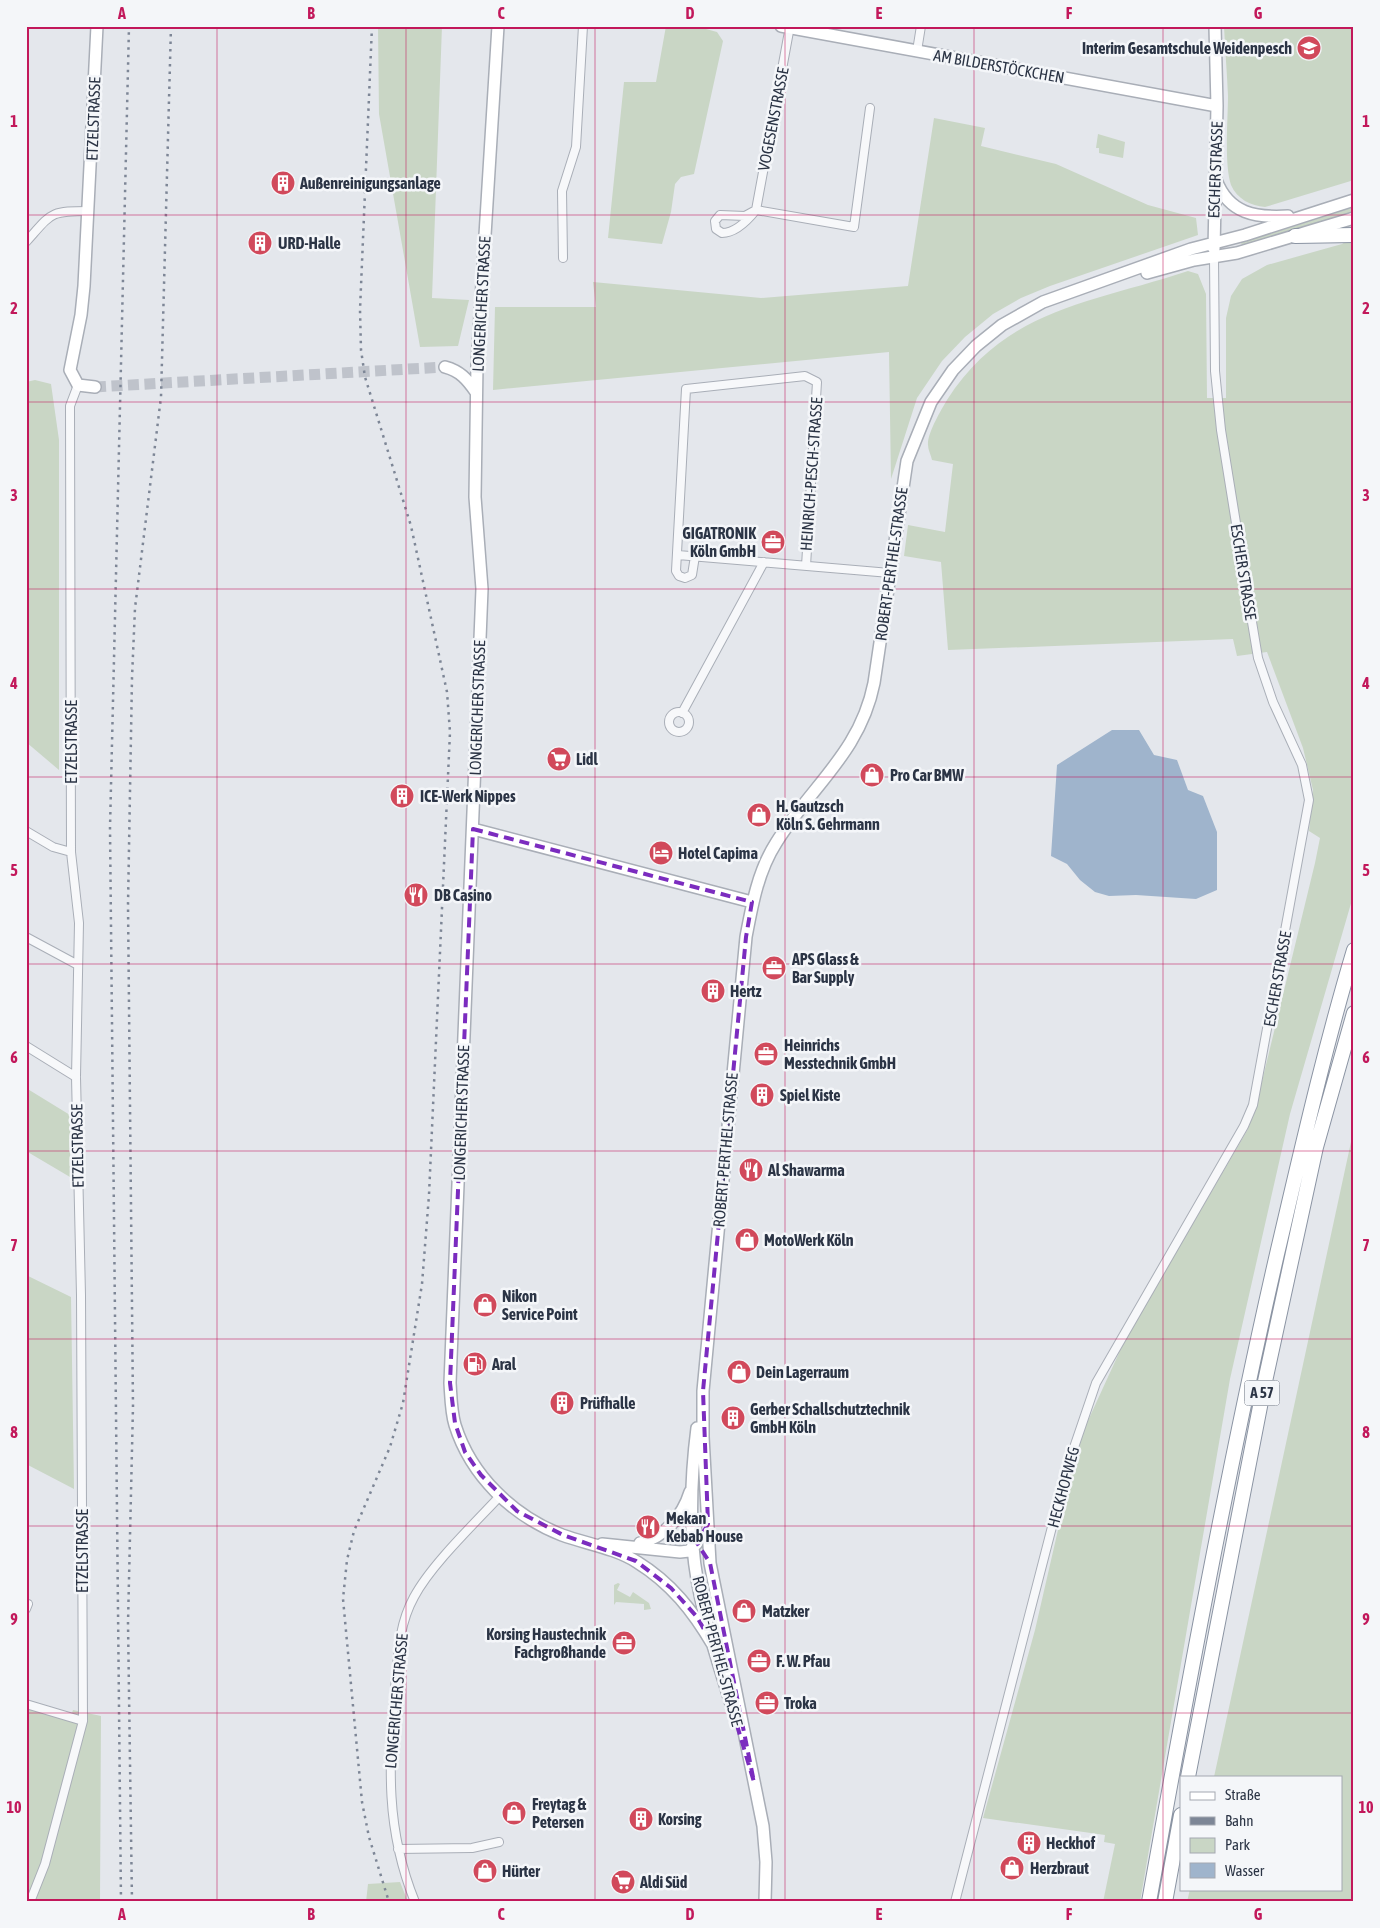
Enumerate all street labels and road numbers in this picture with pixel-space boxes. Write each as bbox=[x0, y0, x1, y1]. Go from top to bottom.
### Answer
street label: AM BILDERSTÖCKCHEN bbox=[932, 46, 1066, 86]
street label: VOGESENSTRASSE bbox=[754, 66, 792, 172]
street label: ETZELSTRASSE bbox=[83, 77, 103, 161]
street label: ESCHER STRASSE bbox=[1204, 121, 1226, 219]
street label: LONGERICHER STRASSE bbox=[468, 236, 494, 372]
street label: HEINRICH-PESCH-STRASSE bbox=[797, 396, 825, 551]
street label: ROBERT-PERTHEL-STRASSE bbox=[871, 486, 911, 642]
street label: ESCHER STRASSE bbox=[1228, 523, 1260, 621]
street label: LONGERICHER STRASSE bbox=[466, 640, 488, 776]
street label: ETZELSTRASSE bbox=[62, 700, 80, 784]
street label: ESCHER STRASSE bbox=[1260, 930, 1294, 1028]
street label: LONGERICHER STRASSE bbox=[450, 1045, 472, 1181]
street label: ROBERT-PERTHEL-STRASSE bbox=[709, 1072, 741, 1228]
street label: ETZELSTRASSE bbox=[67, 1104, 87, 1188]
road number: A 57 bbox=[1244, 1380, 1280, 1406]
street label: HECKHOFWEG bbox=[1044, 1445, 1082, 1529]
street label: ETZELSTRASSE bbox=[73, 1509, 91, 1593]
street label: ROBERT-PERTHEL-STRASSE bbox=[689, 1574, 747, 1728]
street label: LONGERICHER STRASSE bbox=[381, 1633, 411, 1769]

